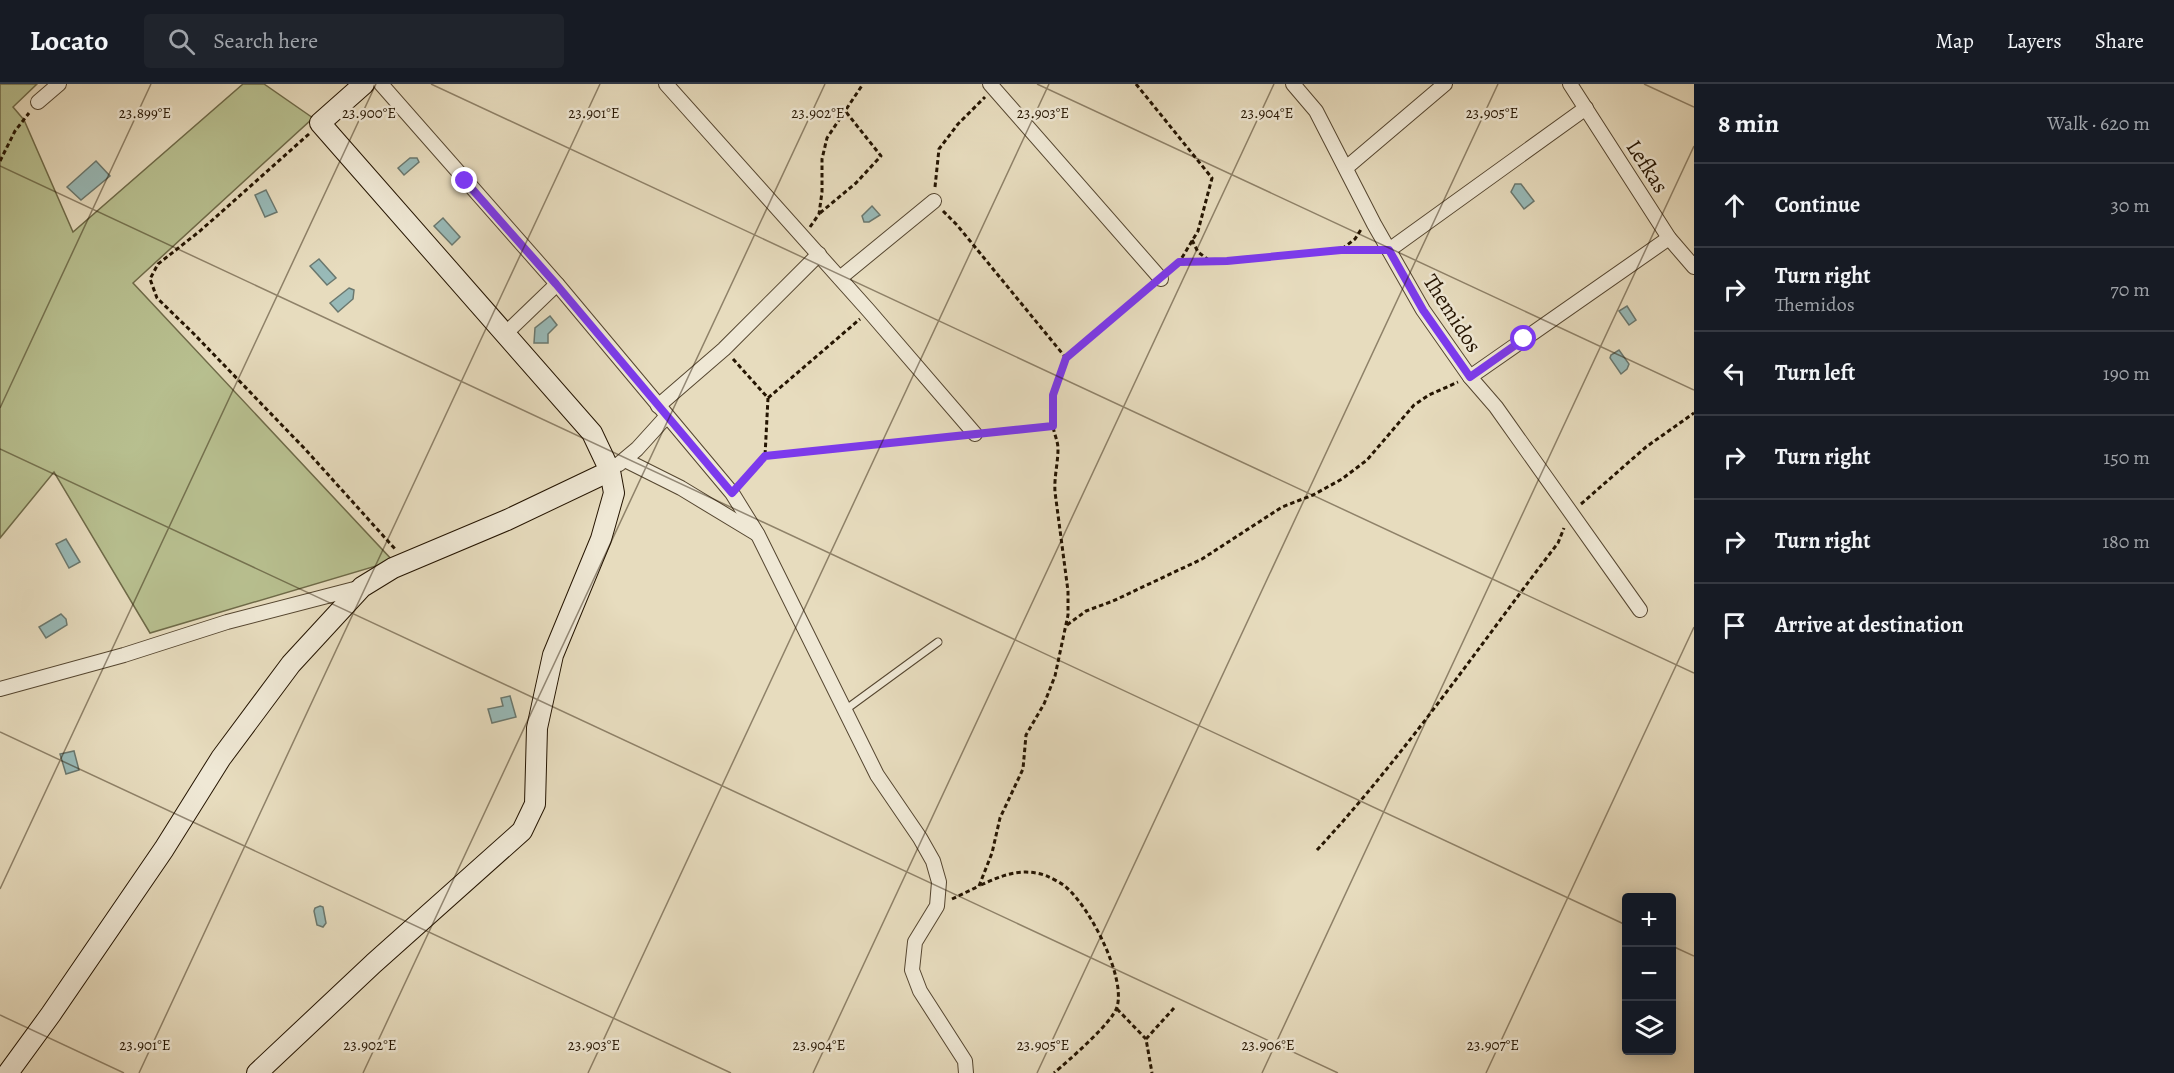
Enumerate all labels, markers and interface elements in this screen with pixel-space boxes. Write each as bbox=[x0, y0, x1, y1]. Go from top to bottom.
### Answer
search box bbox=[144, 14, 564, 68]
text: Locato bbox=[30, 22, 108, 60]
icon: search bbox=[165, 25, 198, 58]
text: Search here bbox=[213, 26, 318, 56]
text: Map bbox=[1935, 27, 1974, 55]
text: Layers bbox=[2007, 27, 2062, 55]
text: Share bbox=[2095, 27, 2144, 55]
text: 23.899°E bbox=[119, 103, 171, 123]
text: 23.900°E bbox=[342, 103, 396, 123]
text: 23.901°E bbox=[568, 103, 620, 123]
text: 23.902°E bbox=[791, 103, 845, 123]
text: 23.903°E bbox=[1017, 103, 1069, 123]
text: 23.904°E bbox=[1241, 103, 1293, 123]
text: 23.905°E bbox=[1466, 103, 1518, 123]
text: 8 min bbox=[1718, 106, 1779, 141]
text: Walk · 620 m bbox=[2047, 110, 2150, 137]
street label: Lefkas bbox=[1619, 134, 1676, 199]
route end bbox=[451, 167, 477, 193]
icon: ahead bbox=[1718, 189, 1751, 222]
text: Continue bbox=[1775, 190, 1860, 220]
text: 30 m bbox=[2110, 192, 2150, 219]
text: Turn right bbox=[1775, 261, 1871, 291]
street label: Themidos bbox=[1416, 269, 1489, 359]
icon: right bbox=[1718, 273, 1751, 306]
text: 70 m bbox=[2110, 276, 2150, 303]
text: Themidos bbox=[1775, 291, 1855, 318]
route start bbox=[1510, 325, 1536, 351]
icon: left bbox=[1718, 357, 1751, 390]
text: Turn left bbox=[1775, 358, 1855, 388]
text: 190 m bbox=[2103, 360, 2150, 387]
icon: right bbox=[1718, 441, 1751, 474]
text: Turn right bbox=[1775, 442, 1871, 472]
text: 150 m bbox=[2103, 444, 2150, 471]
icon: right bbox=[1718, 525, 1751, 558]
text: Turn right bbox=[1775, 526, 1871, 556]
text: 180 m bbox=[2102, 528, 2150, 555]
icon: arrive bbox=[1718, 609, 1751, 642]
text: Arrive at destination bbox=[1775, 610, 1964, 640]
map controls bbox=[1622, 893, 1676, 1055]
button: + bbox=[1622, 893, 1676, 947]
button: − bbox=[1622, 947, 1676, 1001]
button: layers bbox=[1622, 1001, 1676, 1055]
text: 23.901°E bbox=[119, 1035, 171, 1055]
text: 23.902°E bbox=[343, 1035, 397, 1055]
text: 23.903°E bbox=[568, 1035, 620, 1055]
text: 23.904°E bbox=[793, 1035, 845, 1055]
text: 23.905°E bbox=[1017, 1035, 1069, 1055]
text: 23.906°E bbox=[1241, 1035, 1295, 1055]
text: 23.907°E bbox=[1467, 1035, 1519, 1055]

